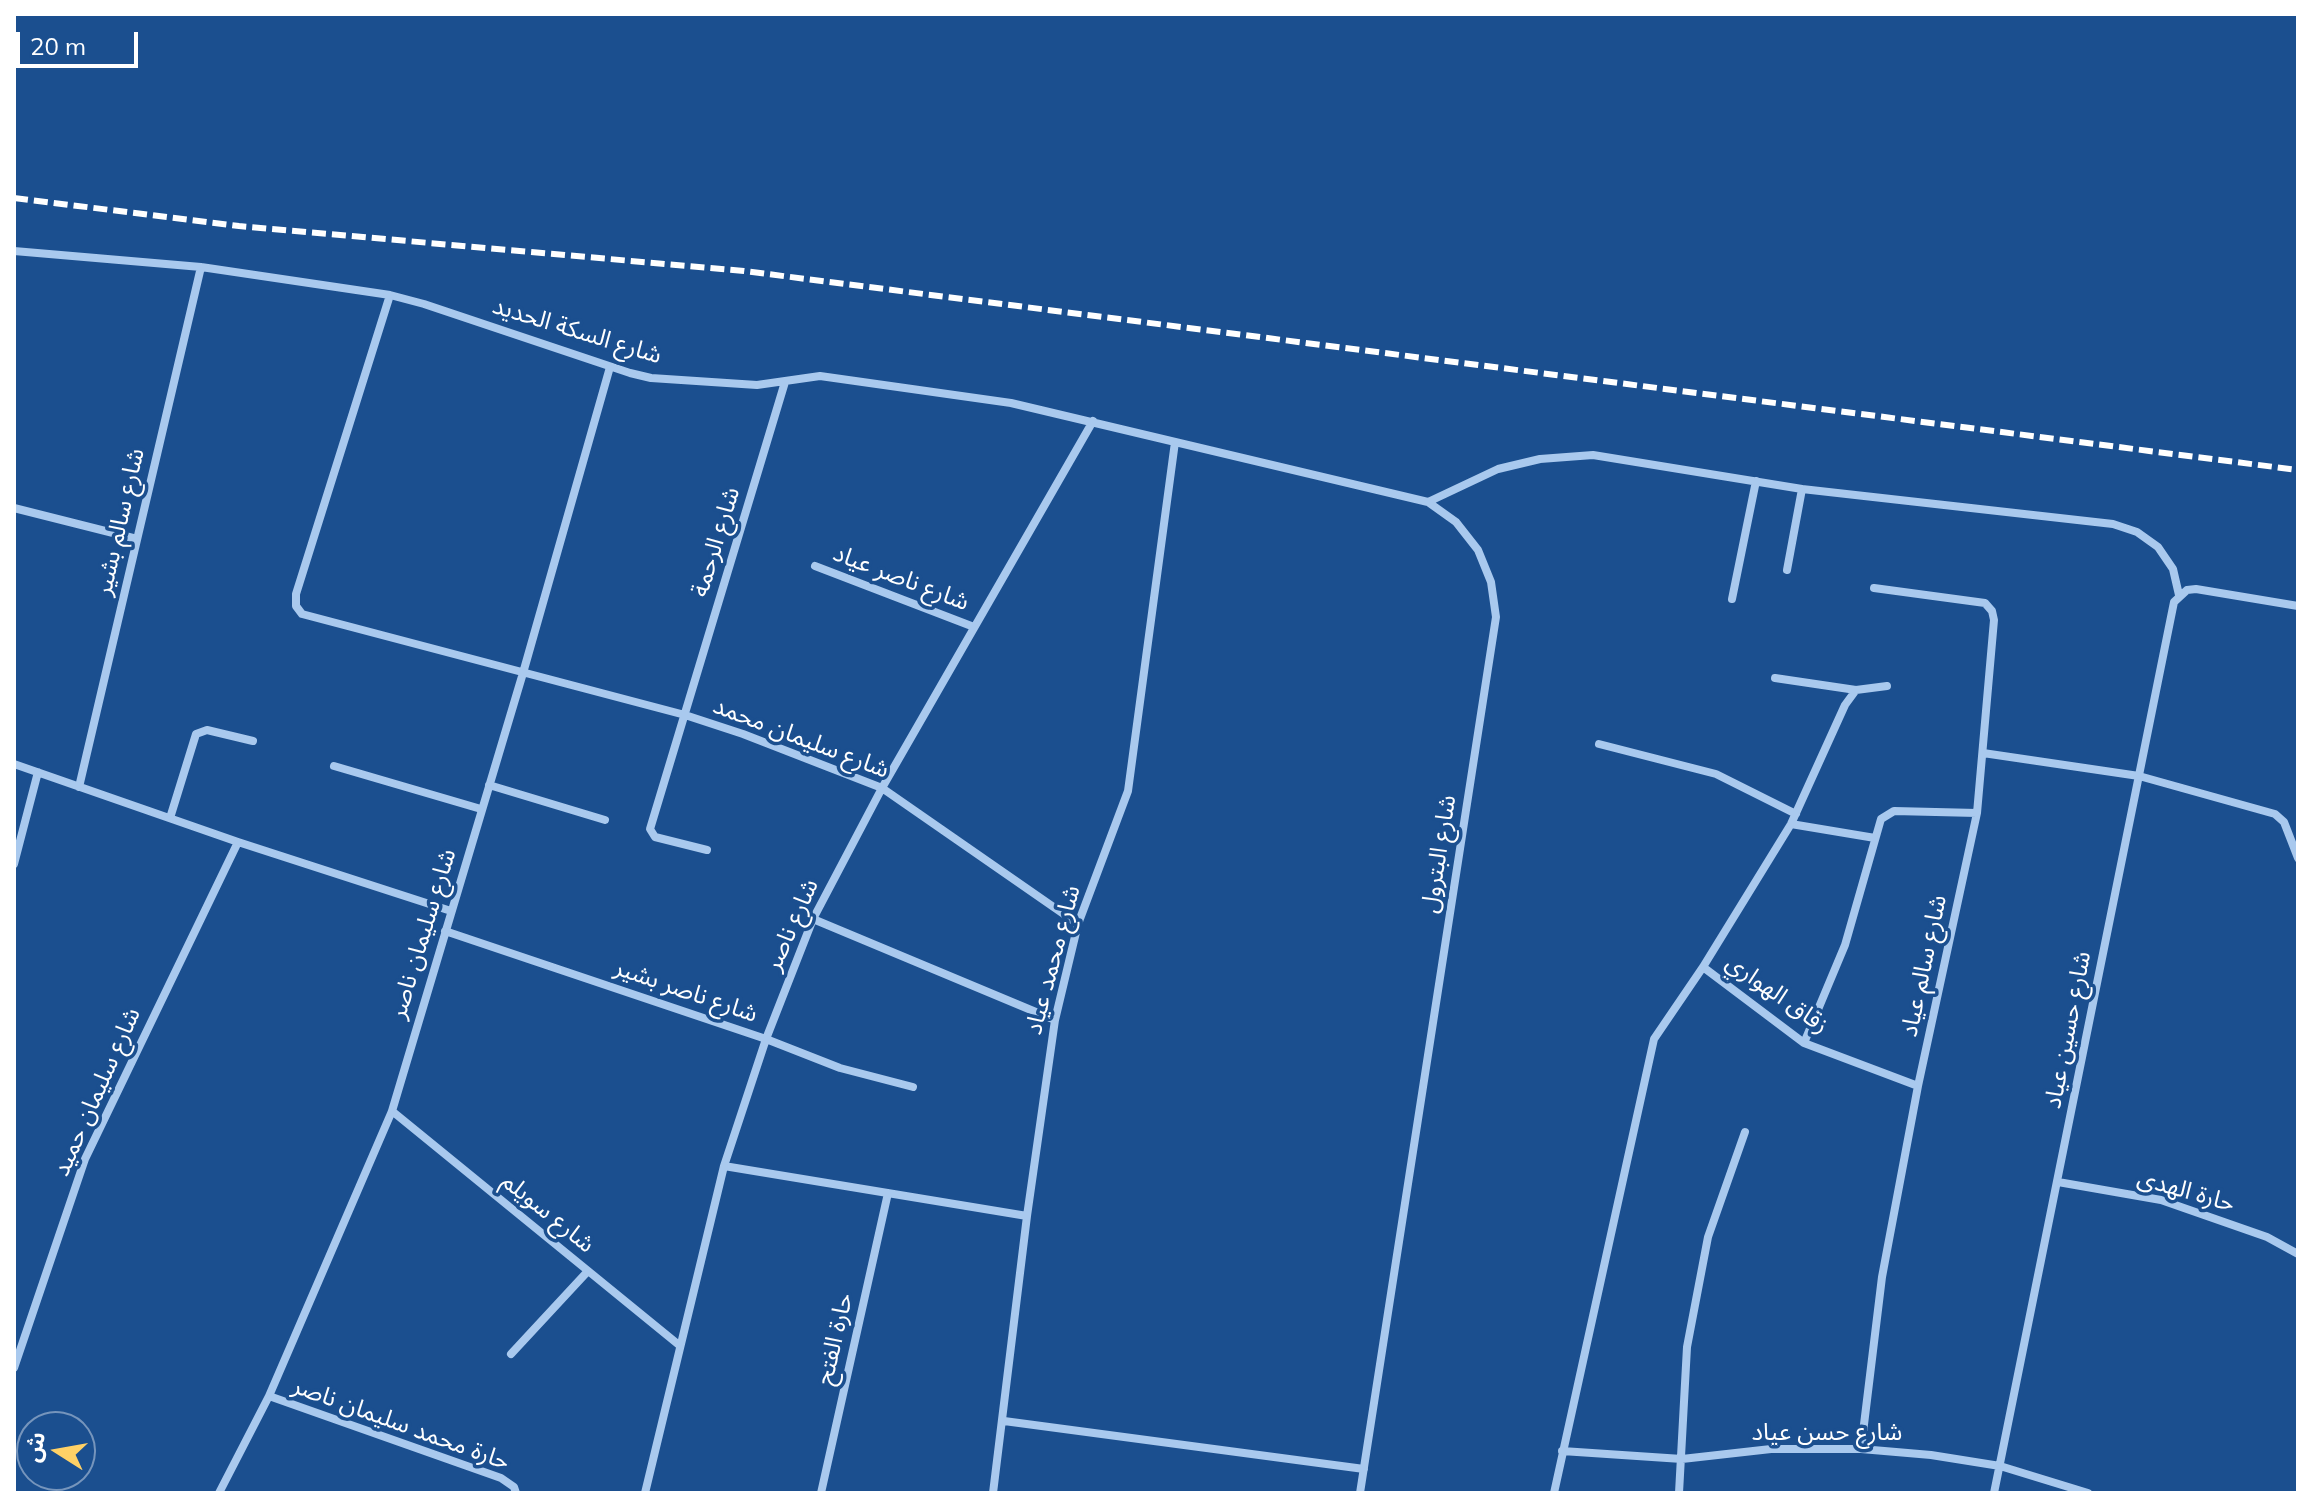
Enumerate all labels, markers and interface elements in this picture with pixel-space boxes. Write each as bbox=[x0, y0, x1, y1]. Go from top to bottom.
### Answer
scale bar bbox=[20, 16, 142, 66]
text: 20 m bbox=[30, 31, 86, 61]
street label: شارع السكة الحديد bbox=[489, 292, 665, 370]
street label: شارع سالم بشير bbox=[89, 446, 151, 598]
street label: شارع الرحمة bbox=[686, 484, 746, 600]
street label: شارع ناصر عياد bbox=[829, 539, 973, 617]
street label: شارع سليمان محمد bbox=[709, 691, 893, 785]
street label: شارع البترول bbox=[1415, 793, 1463, 915]
street label: شارع سليمان ناصر bbox=[383, 846, 463, 1022]
street label: شارع ناصر bbox=[759, 875, 825, 975]
street label: شارع محمد عياد bbox=[1019, 882, 1087, 1038]
street label: شارع سالم عياد bbox=[1895, 892, 1953, 1040]
street label: زقاق الهواري bbox=[1720, 948, 1834, 1040]
street label: شارع حسين عياد bbox=[2039, 949, 2097, 1111]
street label: شارع ناصر بشير bbox=[611, 953, 761, 1029]
street label: شارع سليمان حميد bbox=[47, 1003, 147, 1181]
street label: حارة الهدى bbox=[2134, 1163, 2238, 1219]
street label: شارع سويلم bbox=[496, 1167, 600, 1259]
street label: حارة الفتح bbox=[810, 1290, 860, 1388]
street label: حارة محمد سليمان ناصر bbox=[289, 1371, 513, 1477]
north arrow bbox=[16, 1411, 96, 1491]
street label: شارع حسن عياد bbox=[1752, 1419, 1902, 1447]
text: ش bbox=[18, 1429, 51, 1464]

